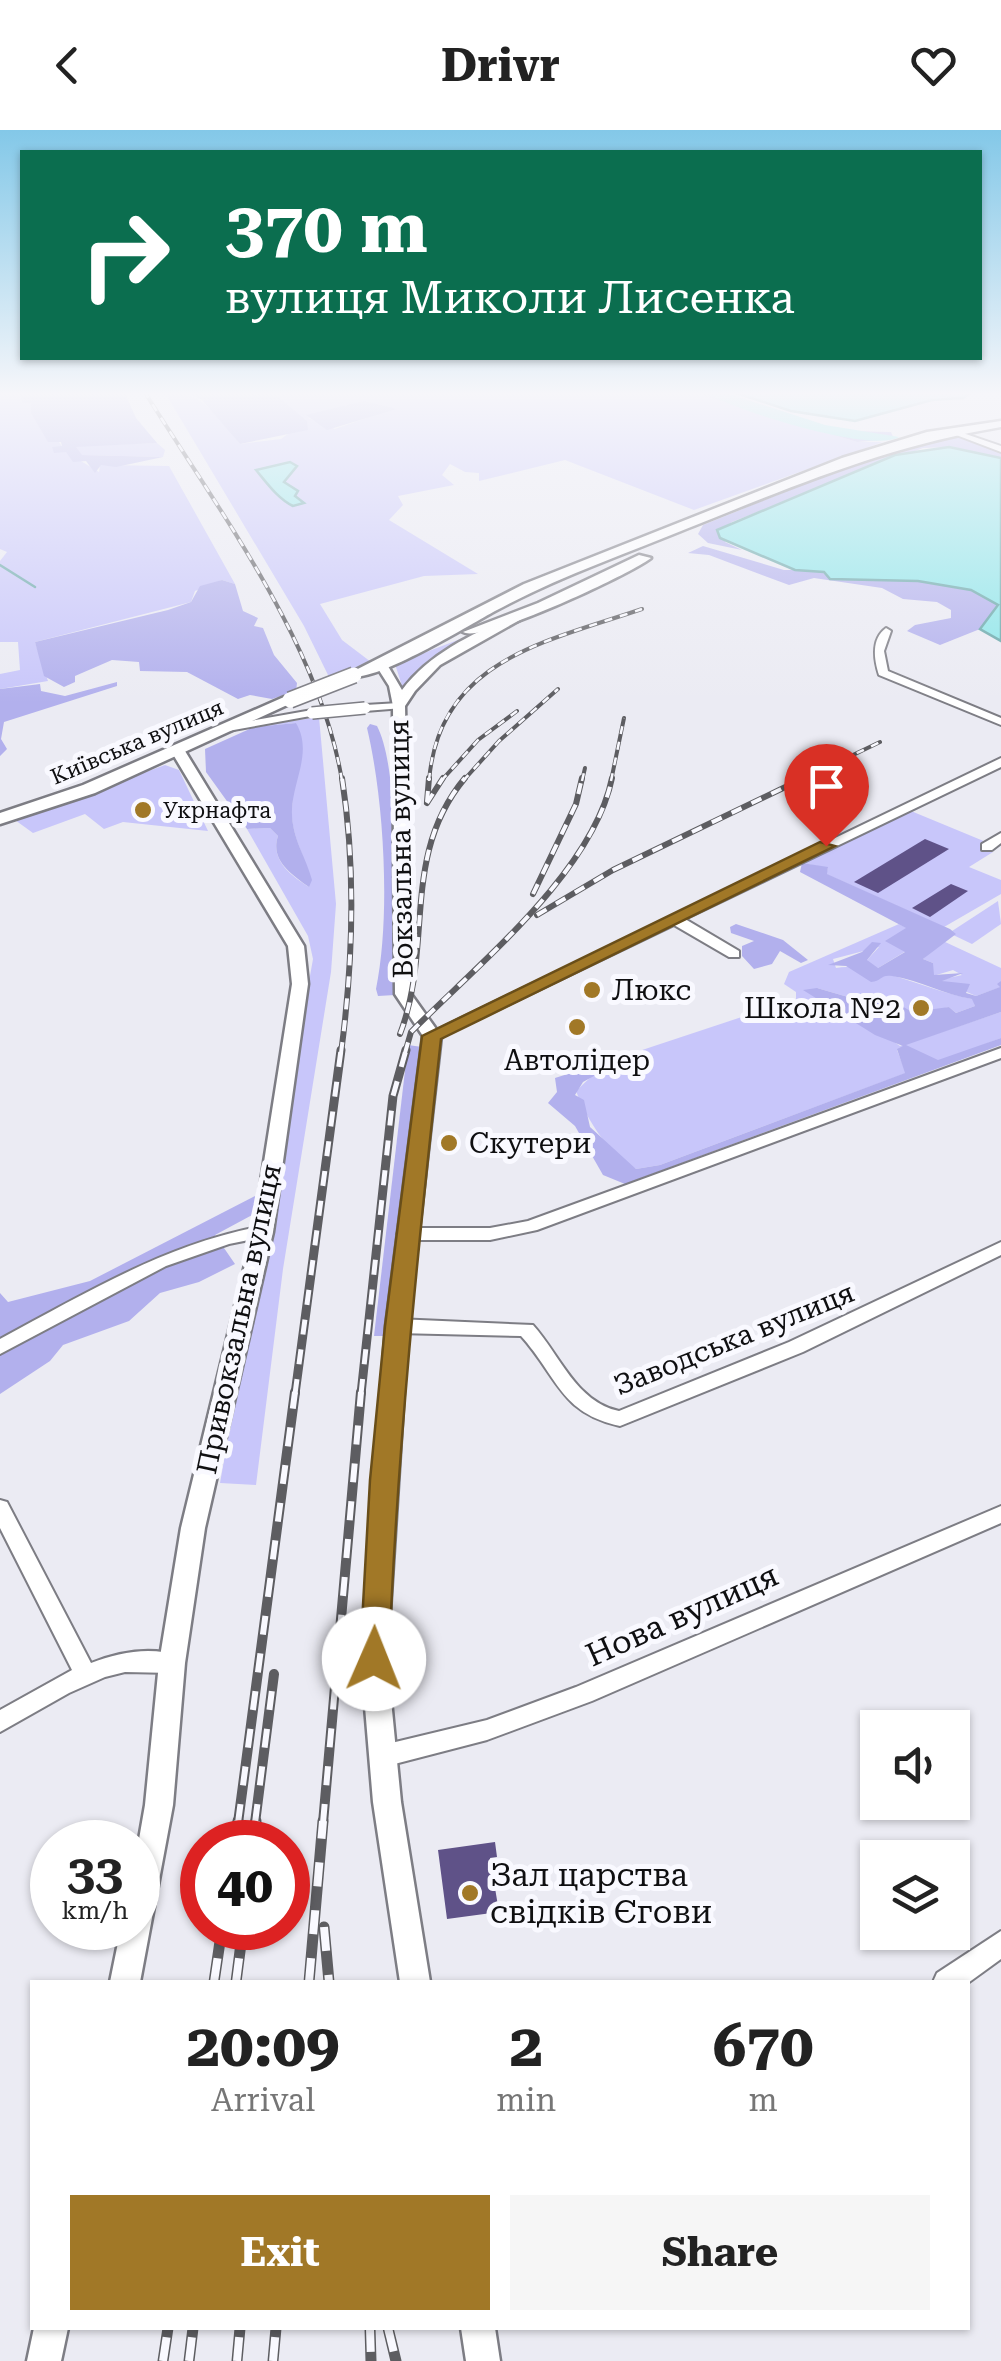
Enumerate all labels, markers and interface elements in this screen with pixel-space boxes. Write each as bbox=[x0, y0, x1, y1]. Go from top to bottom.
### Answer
icon: back bbox=[40, 38, 95, 93]
icon: heart bbox=[906, 38, 961, 93]
text: Drivr bbox=[441, 39, 560, 92]
text: 370 m bbox=[225, 187, 428, 269]
icon: right bbox=[60, 190, 190, 320]
text: вулиця Миколи Лисенка bbox=[225, 271, 795, 324]
street label: Київська вулиця bbox=[47, 694, 227, 790]
street label: Вокзальна вулиця bbox=[382, 719, 420, 979]
pin bbox=[784, 744, 869, 847]
icon: arrive bbox=[799, 759, 854, 814]
place label: Укрнафта bbox=[163, 798, 271, 823]
marker: Укрнафта bbox=[132, 799, 154, 821]
place label: Люкс bbox=[612, 974, 691, 1007]
marker: Люкс bbox=[581, 979, 603, 1001]
place label: Школа №2 bbox=[744, 992, 901, 1025]
marker: Школа №2 bbox=[910, 997, 932, 1019]
marker: Автолідер bbox=[566, 1016, 588, 1038]
place label: Автолідер bbox=[504, 1044, 650, 1077]
place label: Скутери bbox=[469, 1127, 591, 1160]
marker: Скутери bbox=[438, 1132, 460, 1154]
street label: Привокзальна вулиця bbox=[190, 1161, 288, 1477]
street label: Заводська вулиця bbox=[609, 1276, 859, 1402]
street label: Нова вулиця bbox=[580, 1556, 784, 1674]
position arrow bbox=[322, 1607, 426, 1711]
map controls bbox=[860, 1710, 970, 1950]
button: sound bbox=[860, 1710, 970, 1820]
speed limit sign: 40 bbox=[180, 1820, 310, 1950]
button: layers bbox=[860, 1840, 970, 1950]
text: 33 bbox=[67, 1844, 123, 1902]
place label: Зал царства свідків Єгови bbox=[490, 1856, 712, 1931]
marker: Зал царства свідків Єгови bbox=[459, 1882, 481, 1904]
text: km/h bbox=[62, 1896, 128, 1925]
text: 20:09 bbox=[186, 2010, 340, 2081]
text: 2 bbox=[509, 2010, 543, 2081]
text: 670 bbox=[713, 2010, 814, 2081]
text: Arrival bbox=[211, 2081, 315, 2119]
text: min bbox=[496, 2081, 556, 2119]
text: m bbox=[749, 2081, 778, 2119]
button: Exit bbox=[70, 2195, 490, 2310]
button: Share bbox=[510, 2195, 930, 2310]

